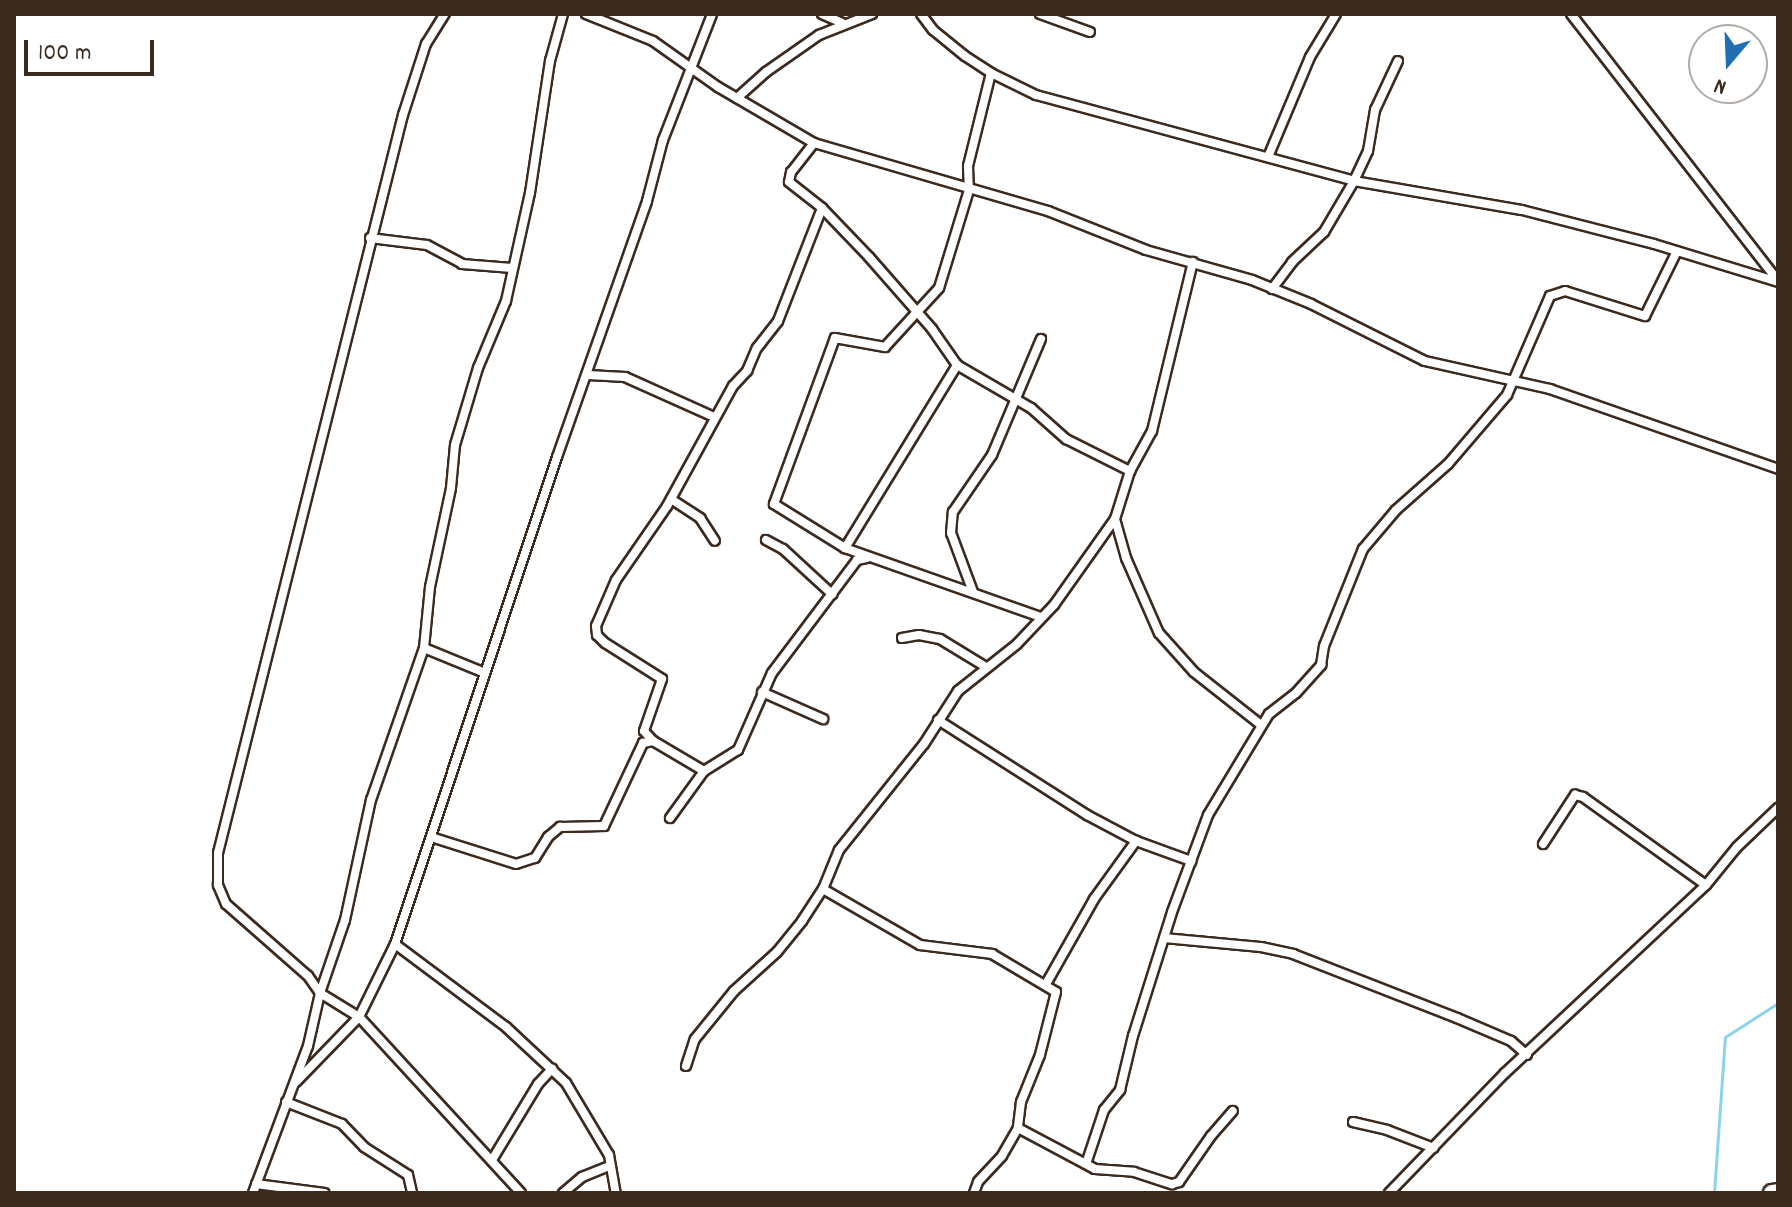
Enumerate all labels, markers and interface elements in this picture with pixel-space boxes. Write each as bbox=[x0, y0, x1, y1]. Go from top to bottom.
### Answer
scale bar bbox=[28, 24, 158, 74]
north arrow bbox=[1688, 24, 1768, 104]
text: 100 m bbox=[38, 37, 91, 71]
text: N bbox=[1710, 69, 1731, 102]

